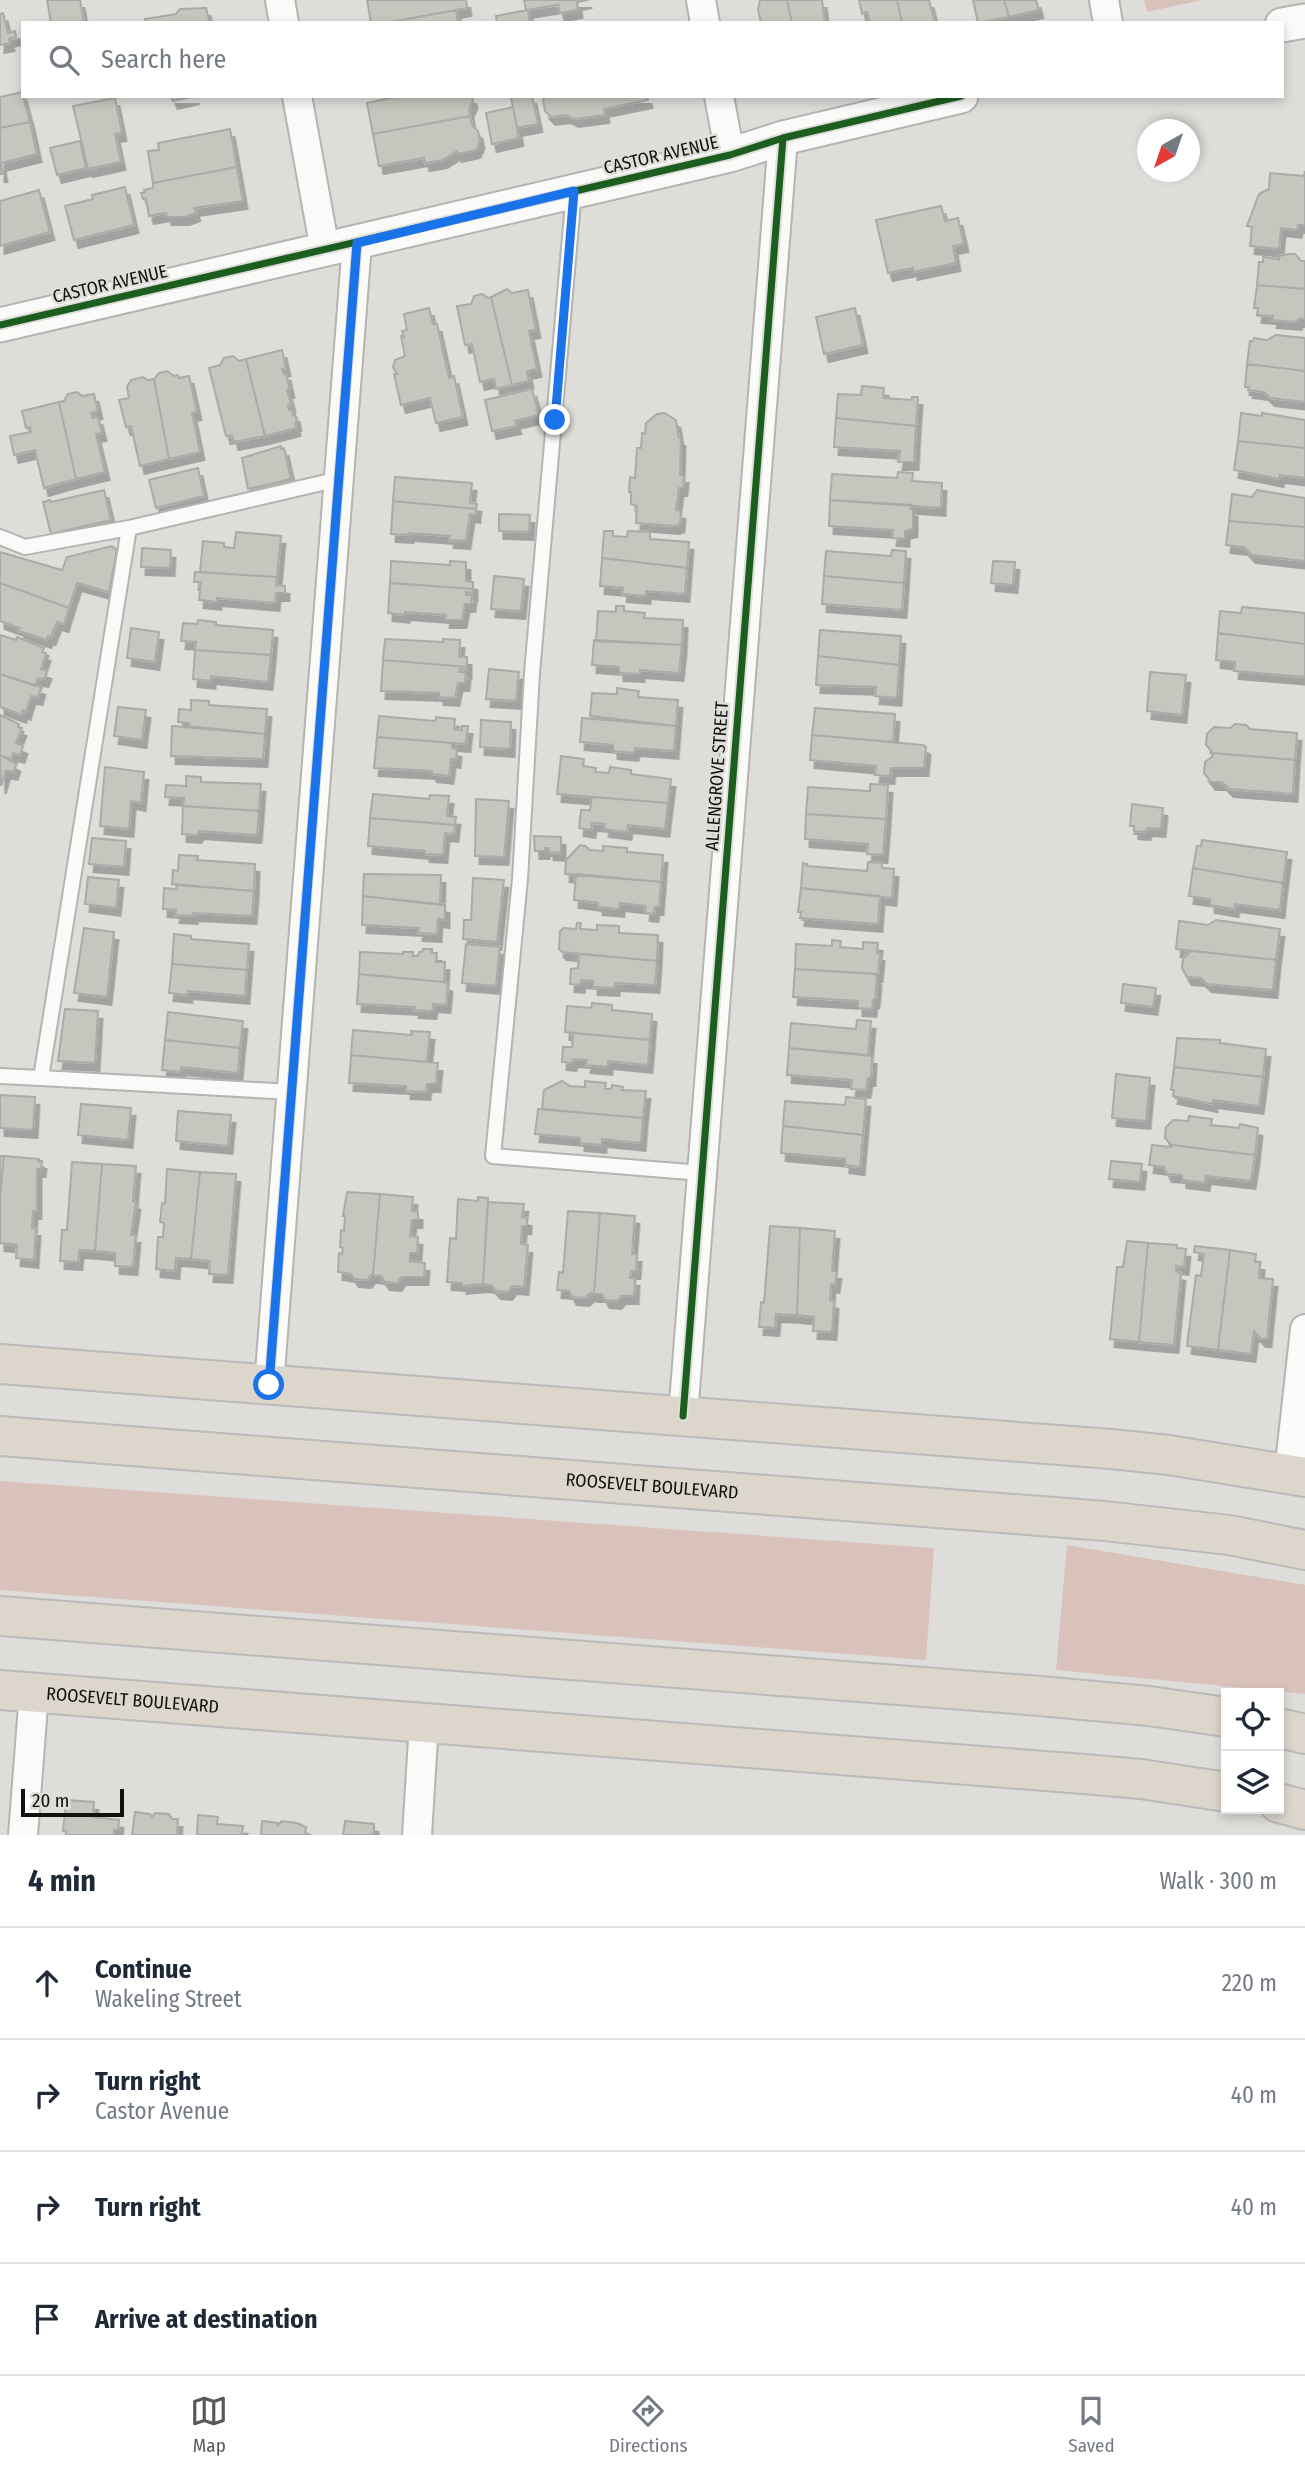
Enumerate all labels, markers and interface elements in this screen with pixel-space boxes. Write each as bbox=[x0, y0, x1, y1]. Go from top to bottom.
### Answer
search box bbox=[21, 21, 1284, 98]
icon: search bbox=[45, 41, 83, 79]
text: Search here bbox=[101, 44, 226, 75]
north arrow bbox=[1137, 119, 1200, 182]
street label: CASTOR AVENUE bbox=[602, 131, 720, 179]
street label: CASTOR AVENUE bbox=[51, 260, 169, 308]
route end bbox=[539, 404, 570, 435]
street label: ALLENGROVE STREET bbox=[701, 700, 733, 851]
route start bbox=[253, 1369, 284, 1400]
street label: ROOSEVELT BOULEVARD bbox=[565, 1469, 739, 1504]
street label: ROOSEVELT BOULEVARD bbox=[45, 1683, 220, 1718]
map controls bbox=[1221, 1688, 1284, 1814]
button: locate bbox=[1221, 1688, 1284, 1751]
button: layers bbox=[1221, 1751, 1284, 1814]
scale bar bbox=[21, 1786, 124, 1818]
text: 20 m bbox=[32, 1789, 69, 1812]
text: 4 min bbox=[28, 1863, 96, 1899]
text: Walk · 300 m bbox=[1160, 1867, 1277, 1895]
text: Continue bbox=[95, 1954, 192, 1985]
icon: ahead bbox=[28, 1964, 66, 2002]
text: 220 m bbox=[1222, 1969, 1277, 1997]
text: Wakeling Street bbox=[95, 1985, 241, 2013]
text: Turn right bbox=[95, 2066, 201, 2097]
icon: right bbox=[28, 2076, 66, 2114]
text: 40 m bbox=[1231, 2081, 1277, 2109]
text: Castor Avenue bbox=[95, 2097, 229, 2125]
icon: right bbox=[28, 2188, 66, 2226]
text: Turn right bbox=[95, 2192, 201, 2223]
text: 40 m bbox=[1231, 2193, 1277, 2221]
icon: arrive bbox=[28, 2300, 66, 2338]
text: Arrive at destination bbox=[95, 2304, 318, 2335]
tab: Map bbox=[190, 2392, 228, 2457]
tab: Directions bbox=[609, 2392, 688, 2457]
tab: Saved bbox=[1068, 2392, 1115, 2457]

